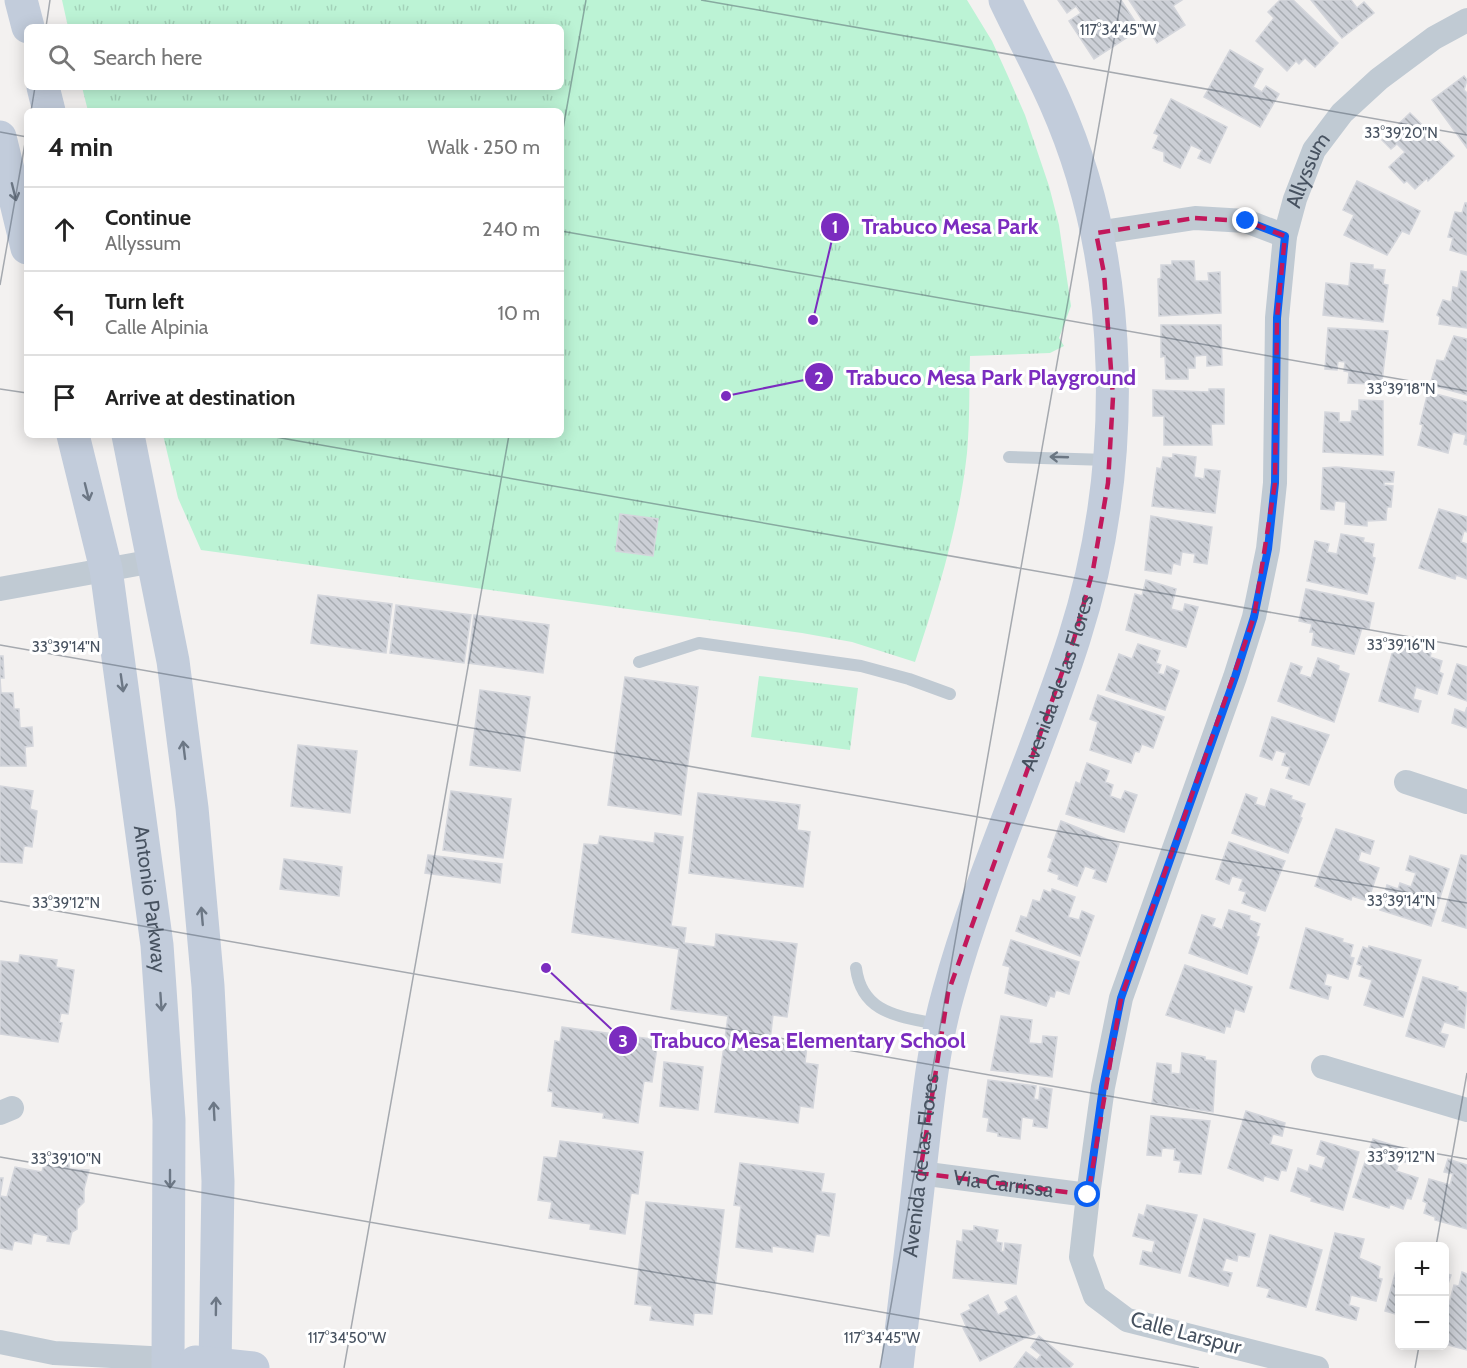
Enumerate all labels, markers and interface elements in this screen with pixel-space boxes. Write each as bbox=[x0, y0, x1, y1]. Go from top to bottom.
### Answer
text: 117°34'45"W bbox=[1080, 21, 1157, 39]
search box bbox=[24, 24, 564, 90]
icon: search bbox=[45, 41, 78, 74]
text: Search here bbox=[93, 44, 202, 71]
text: 33°39'20"N bbox=[1364, 124, 1438, 142]
street label: Allyssum bbox=[1280, 127, 1335, 211]
text: 4 min bbox=[48, 131, 113, 163]
text: Walk · 250 m bbox=[428, 135, 540, 159]
one-way arrow bbox=[8, 183, 20, 202]
text: Continue bbox=[105, 204, 191, 231]
callout: Trabuco Mesa Park bbox=[820, 207, 1051, 247]
route end bbox=[1232, 207, 1258, 233]
icon: ahead bbox=[48, 213, 81, 246]
text: Trabuco Mesa Park bbox=[862, 213, 1039, 240]
text: 1 bbox=[832, 216, 838, 238]
text: 240 m bbox=[482, 217, 540, 241]
text: Allyssum bbox=[105, 231, 181, 255]
text: Turn left bbox=[105, 288, 184, 315]
icon: left bbox=[48, 297, 81, 330]
text: 10 m bbox=[497, 301, 540, 325]
text: Calle Alpinia bbox=[105, 315, 208, 339]
callout: Trabuco Mesa Park Playground bbox=[804, 357, 1149, 397]
text: Trabuco Mesa Park Playground bbox=[846, 364, 1136, 391]
text: 2 bbox=[814, 367, 824, 389]
text: 33°39'18"N bbox=[1366, 380, 1436, 398]
icon: arrive bbox=[48, 381, 81, 414]
text: Arrive at destination bbox=[105, 384, 295, 411]
one-way arrow bbox=[1050, 452, 1070, 463]
one-way arrow bbox=[81, 482, 93, 501]
street label: Avenida de las Flores bbox=[1015, 591, 1098, 774]
text: 33°39'16"N bbox=[1367, 636, 1435, 654]
text: 33°39'14"N bbox=[32, 638, 100, 656]
one-way arrow bbox=[117, 673, 128, 693]
one-way arrow bbox=[179, 740, 190, 760]
street label: Antonio Parkway bbox=[129, 823, 172, 974]
text: 33°39'14"N bbox=[1367, 892, 1435, 910]
text: 33°39'12"N bbox=[32, 894, 100, 912]
one-way arrow bbox=[196, 907, 207, 927]
one-way arrow bbox=[156, 991, 167, 1011]
callout: Trabuco Mesa Elementary School bbox=[608, 1020, 978, 1060]
text: Trabuco Mesa Elementary School bbox=[650, 1027, 966, 1054]
text: 3 bbox=[618, 1030, 628, 1052]
street label: Avenida de las Flores bbox=[897, 1072, 944, 1259]
one-way arrow bbox=[209, 1101, 220, 1121]
text: 33°39'12"N bbox=[1367, 1148, 1435, 1166]
text: 33°39'10"N bbox=[31, 1150, 101, 1168]
street label: Via Carrissa bbox=[952, 1164, 1055, 1202]
one-way arrow bbox=[164, 1168, 176, 1188]
route start bbox=[1074, 1181, 1100, 1207]
map controls bbox=[1395, 1242, 1449, 1350]
button: + bbox=[1395, 1242, 1449, 1296]
one-way arrow bbox=[210, 1296, 222, 1316]
button: − bbox=[1395, 1296, 1449, 1350]
street label: Calle Larspur bbox=[1128, 1306, 1245, 1359]
text: 117°34'50"W bbox=[308, 1329, 387, 1347]
text: 117°34'45"W bbox=[844, 1329, 921, 1347]

